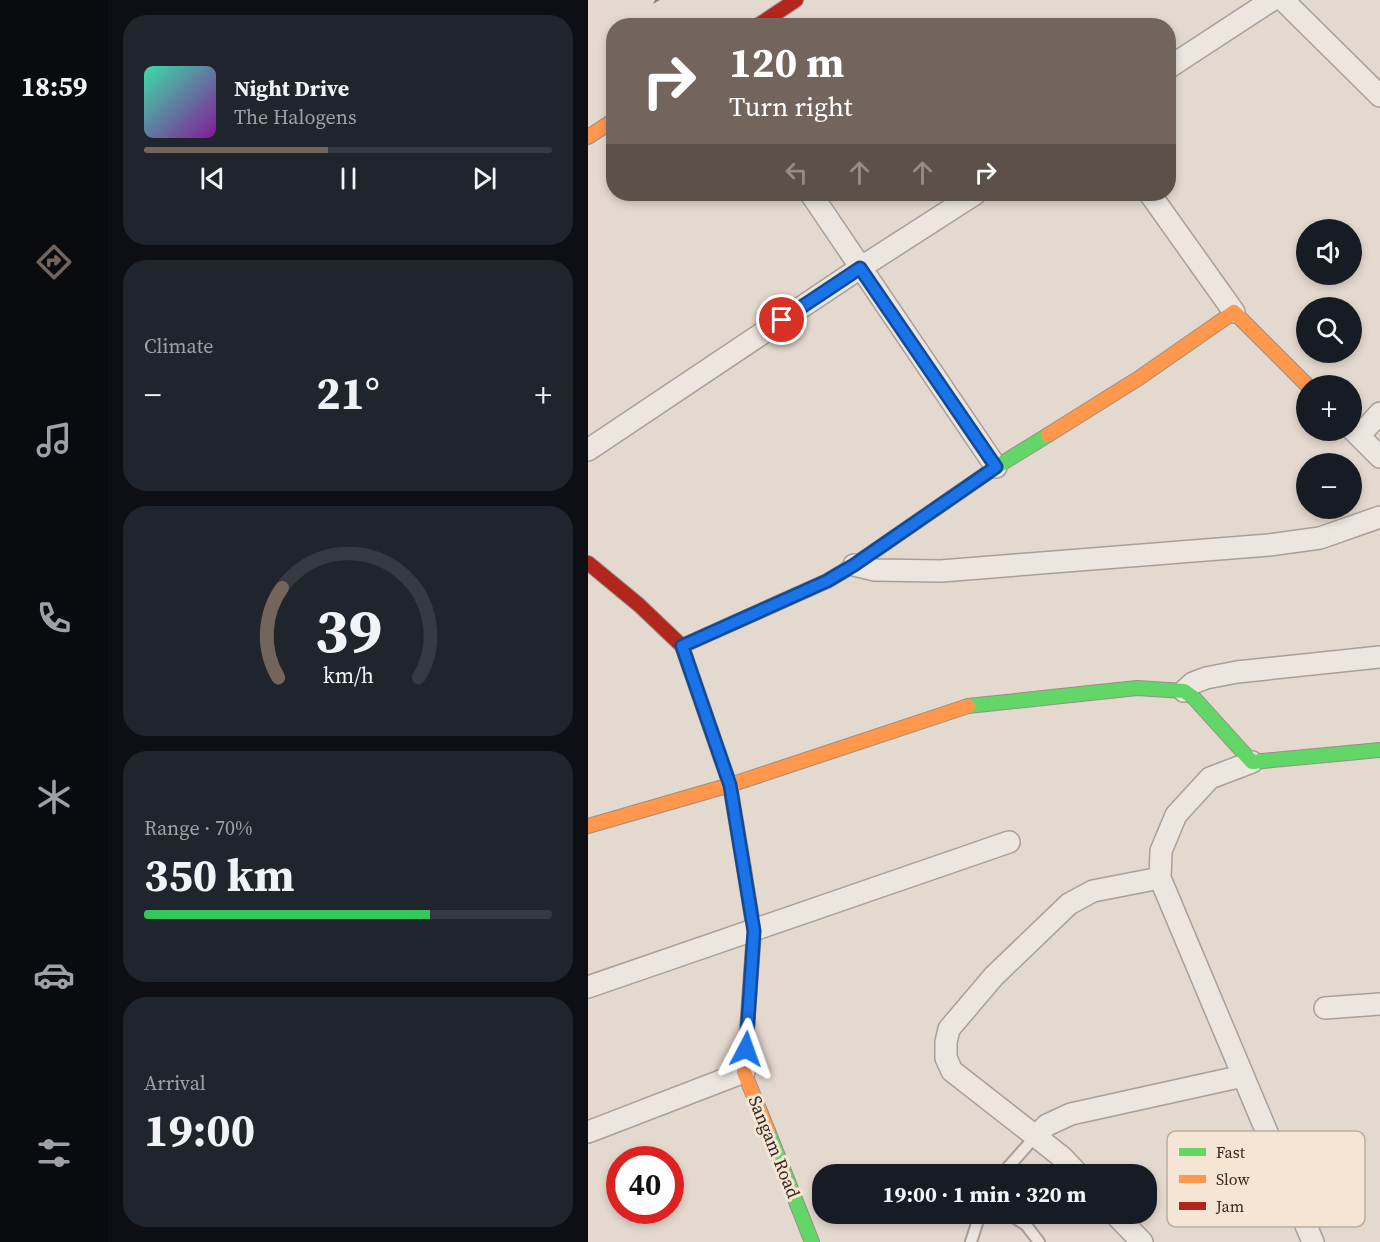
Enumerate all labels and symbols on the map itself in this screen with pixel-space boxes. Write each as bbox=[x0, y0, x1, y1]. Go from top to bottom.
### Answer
pin bbox=[756, 294, 807, 345]
position arrow bbox=[714, 1017, 778, 1081]
street label: Sangam Road bbox=[743, 1092, 806, 1202]
legend bbox=[1167, 1131, 1365, 1227]
text: Fast bbox=[1216, 1141, 1246, 1163]
speed limit sign: 40 bbox=[606, 1146, 684, 1224]
text: Slow bbox=[1216, 1168, 1251, 1190]
text: Jam bbox=[1215, 1195, 1244, 1217]

